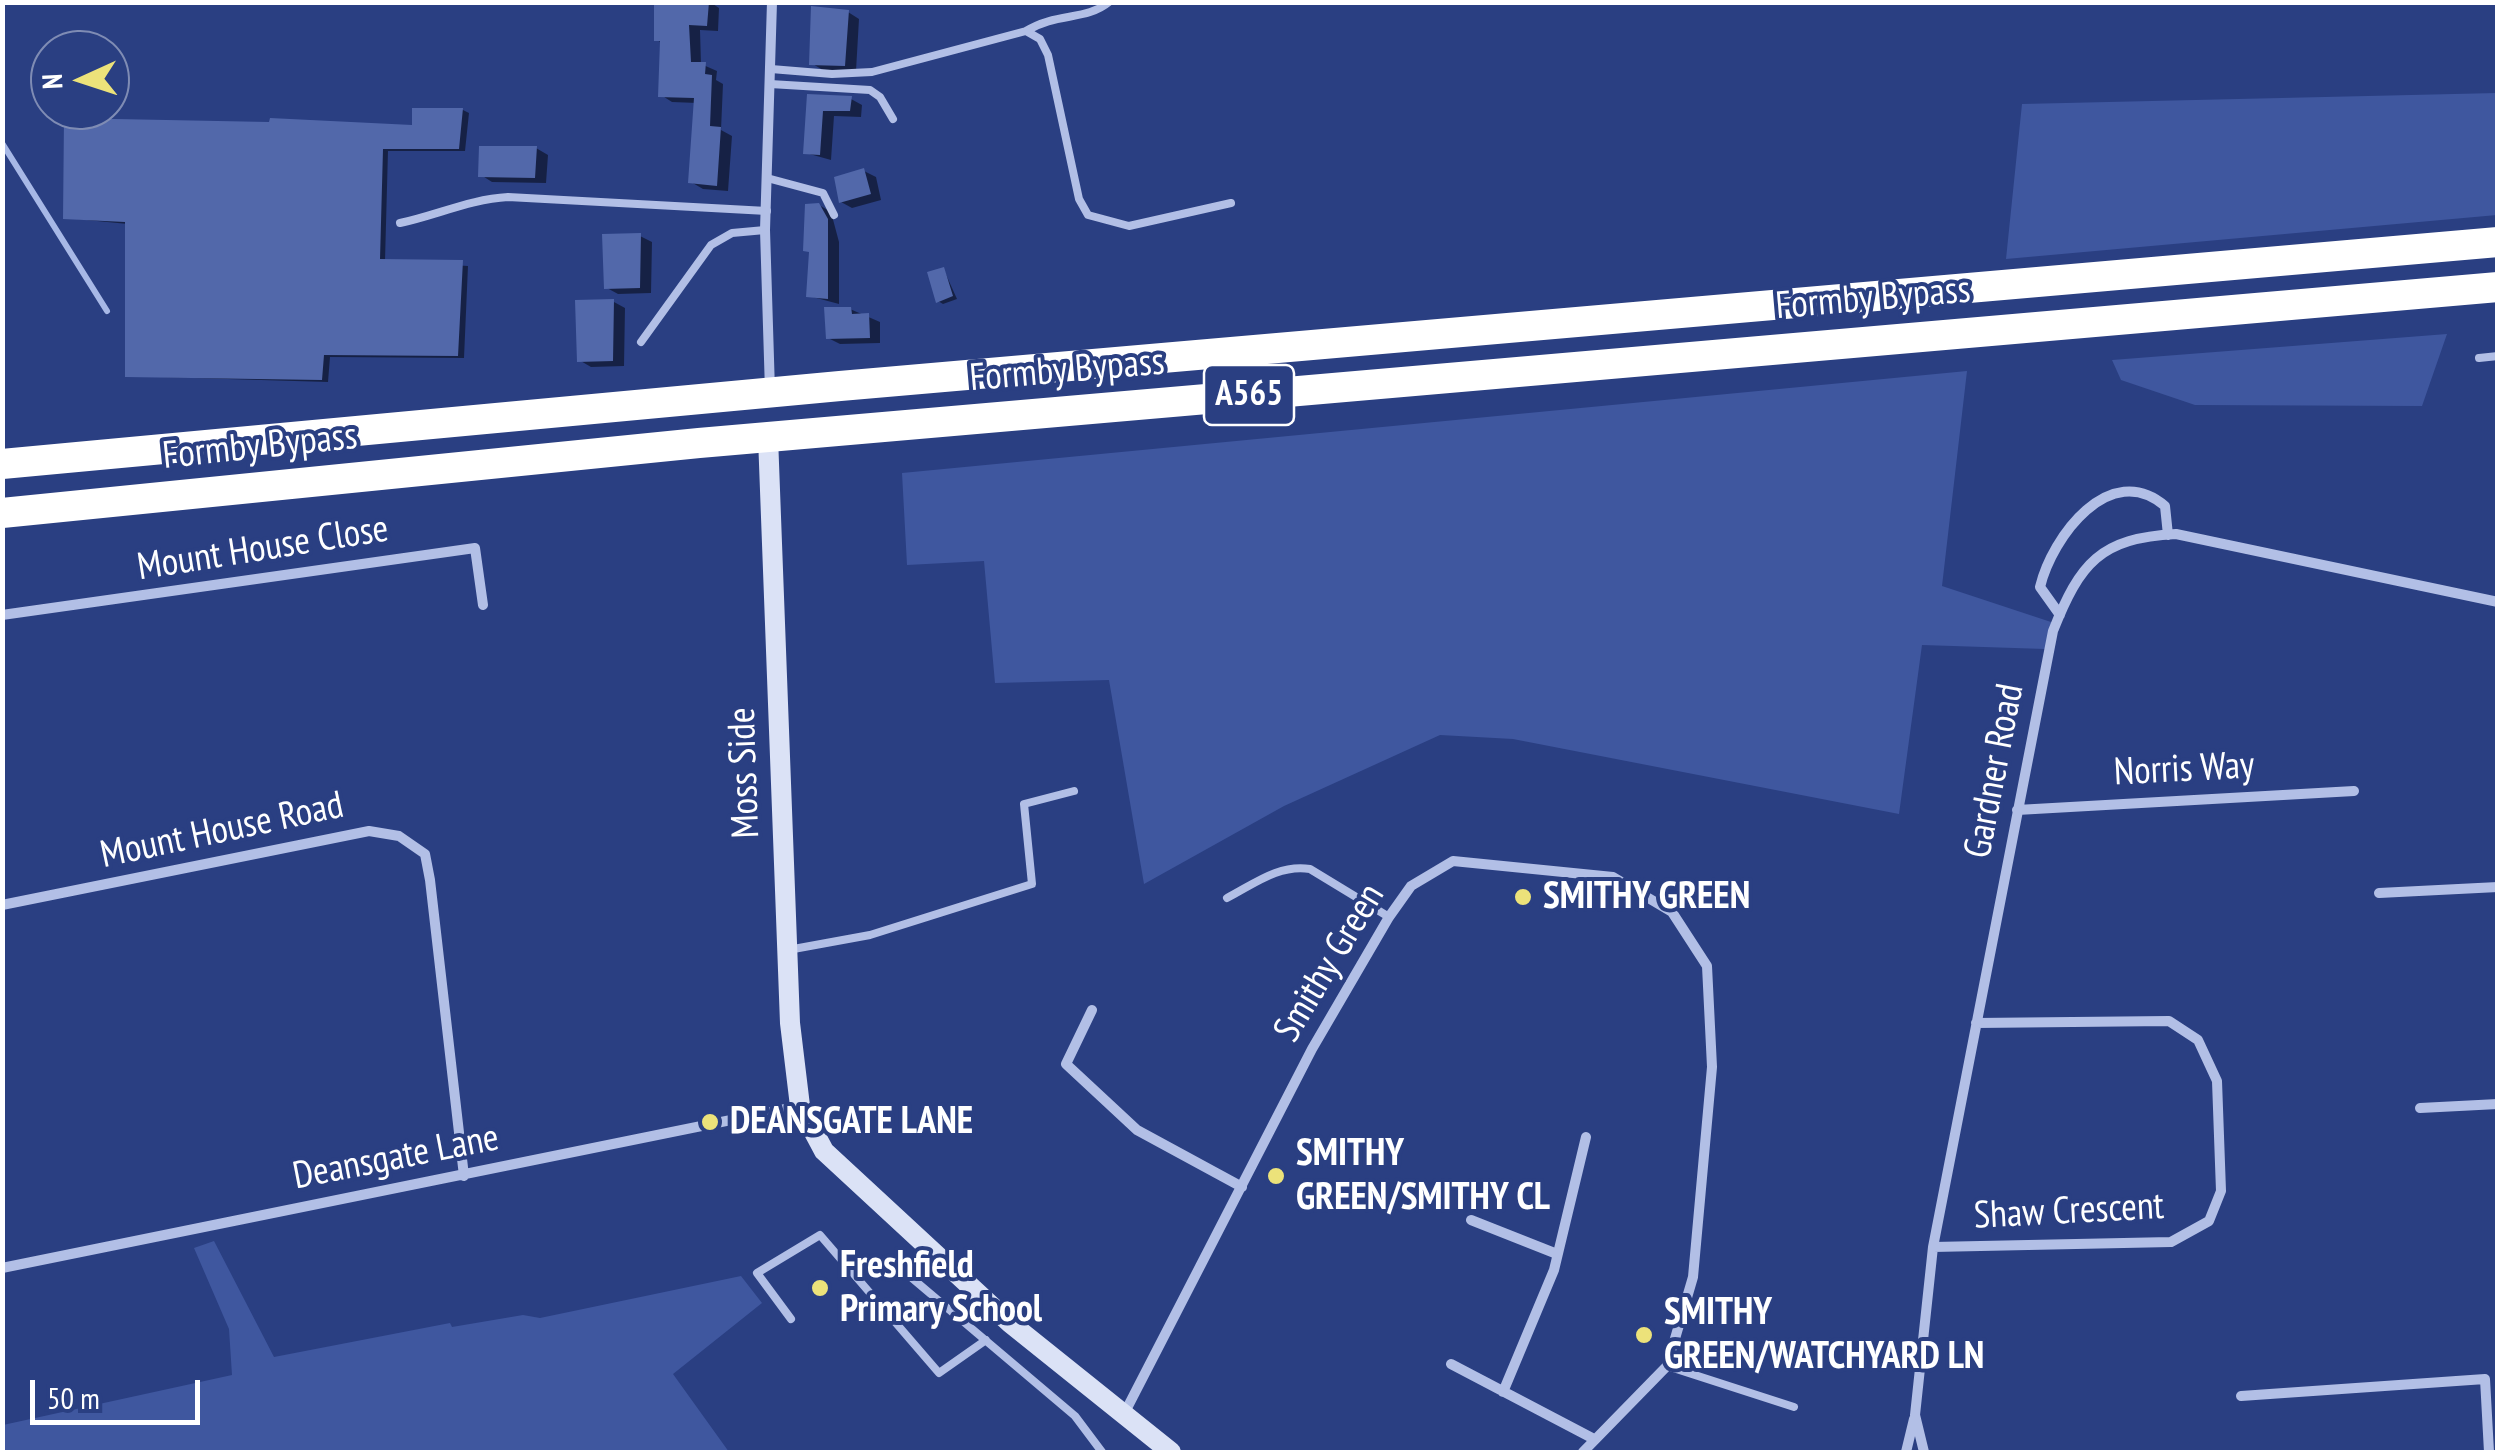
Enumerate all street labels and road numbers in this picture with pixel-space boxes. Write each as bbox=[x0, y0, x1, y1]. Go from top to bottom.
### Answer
street label: Formby Bypass bbox=[1774, 268, 1972, 330]
street label: Formby Bypass bbox=[968, 340, 1166, 402]
road number: A565 bbox=[1204, 365, 1294, 425]
street label: Formby Bypass bbox=[160, 414, 360, 480]
street label: Mount House Close bbox=[134, 507, 392, 591]
street label: Gardner Road bbox=[1956, 680, 2034, 862]
street label: Moss Side bbox=[720, 707, 770, 839]
street label: Norris Way bbox=[2113, 744, 2255, 796]
street label: Mount House Road bbox=[96, 783, 348, 879]
street label: Smithy Green bbox=[1265, 876, 1395, 1050]
street label: Deansgate Lane bbox=[289, 1116, 503, 1200]
street label: Shaw Crescent bbox=[1973, 1184, 2165, 1240]

